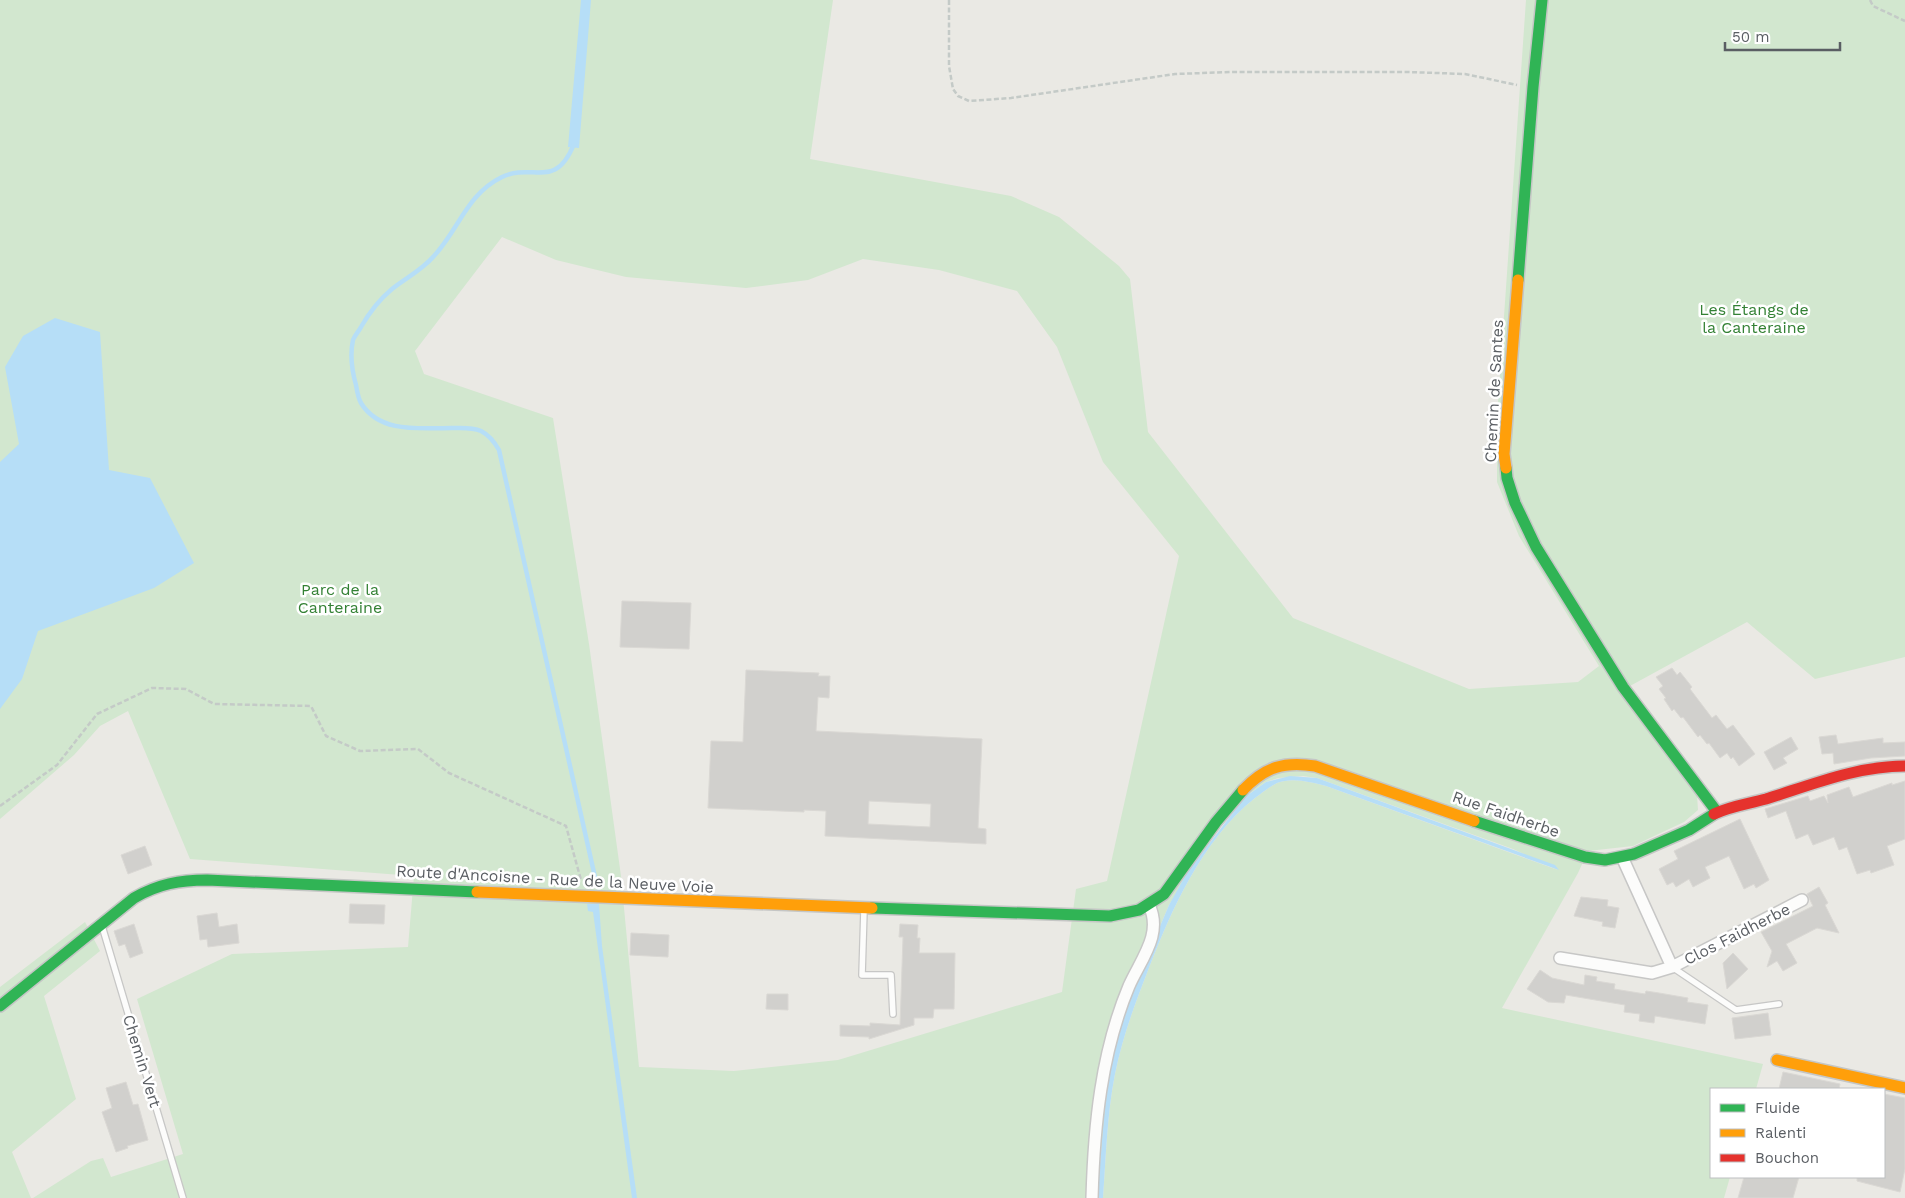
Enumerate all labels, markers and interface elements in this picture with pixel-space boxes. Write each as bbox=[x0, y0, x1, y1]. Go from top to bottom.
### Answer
scale bar bbox=[1725, 20, 1840, 52]
text: 50 m bbox=[1732, 28, 1769, 46]
park label: Les Étangs de la Canteraine bbox=[1699, 300, 1809, 337]
street label: Chemin de Santes bbox=[1481, 319, 1507, 463]
park label: Parc de la Canteraine bbox=[298, 580, 382, 617]
street label: Rue Faidherbe bbox=[1450, 787, 1562, 841]
street label: Route d'Ancoisne - Rue de la Neuve Voie bbox=[396, 861, 714, 897]
street label: Clos Faidherbe bbox=[1681, 899, 1793, 969]
street label: Chemin Vert bbox=[119, 1012, 165, 1110]
legend bbox=[1710, 1088, 1885, 1178]
text: Fluide bbox=[1755, 1099, 1800, 1117]
text: Ralenti bbox=[1755, 1124, 1806, 1142]
text: Bouchon bbox=[1755, 1149, 1819, 1167]

